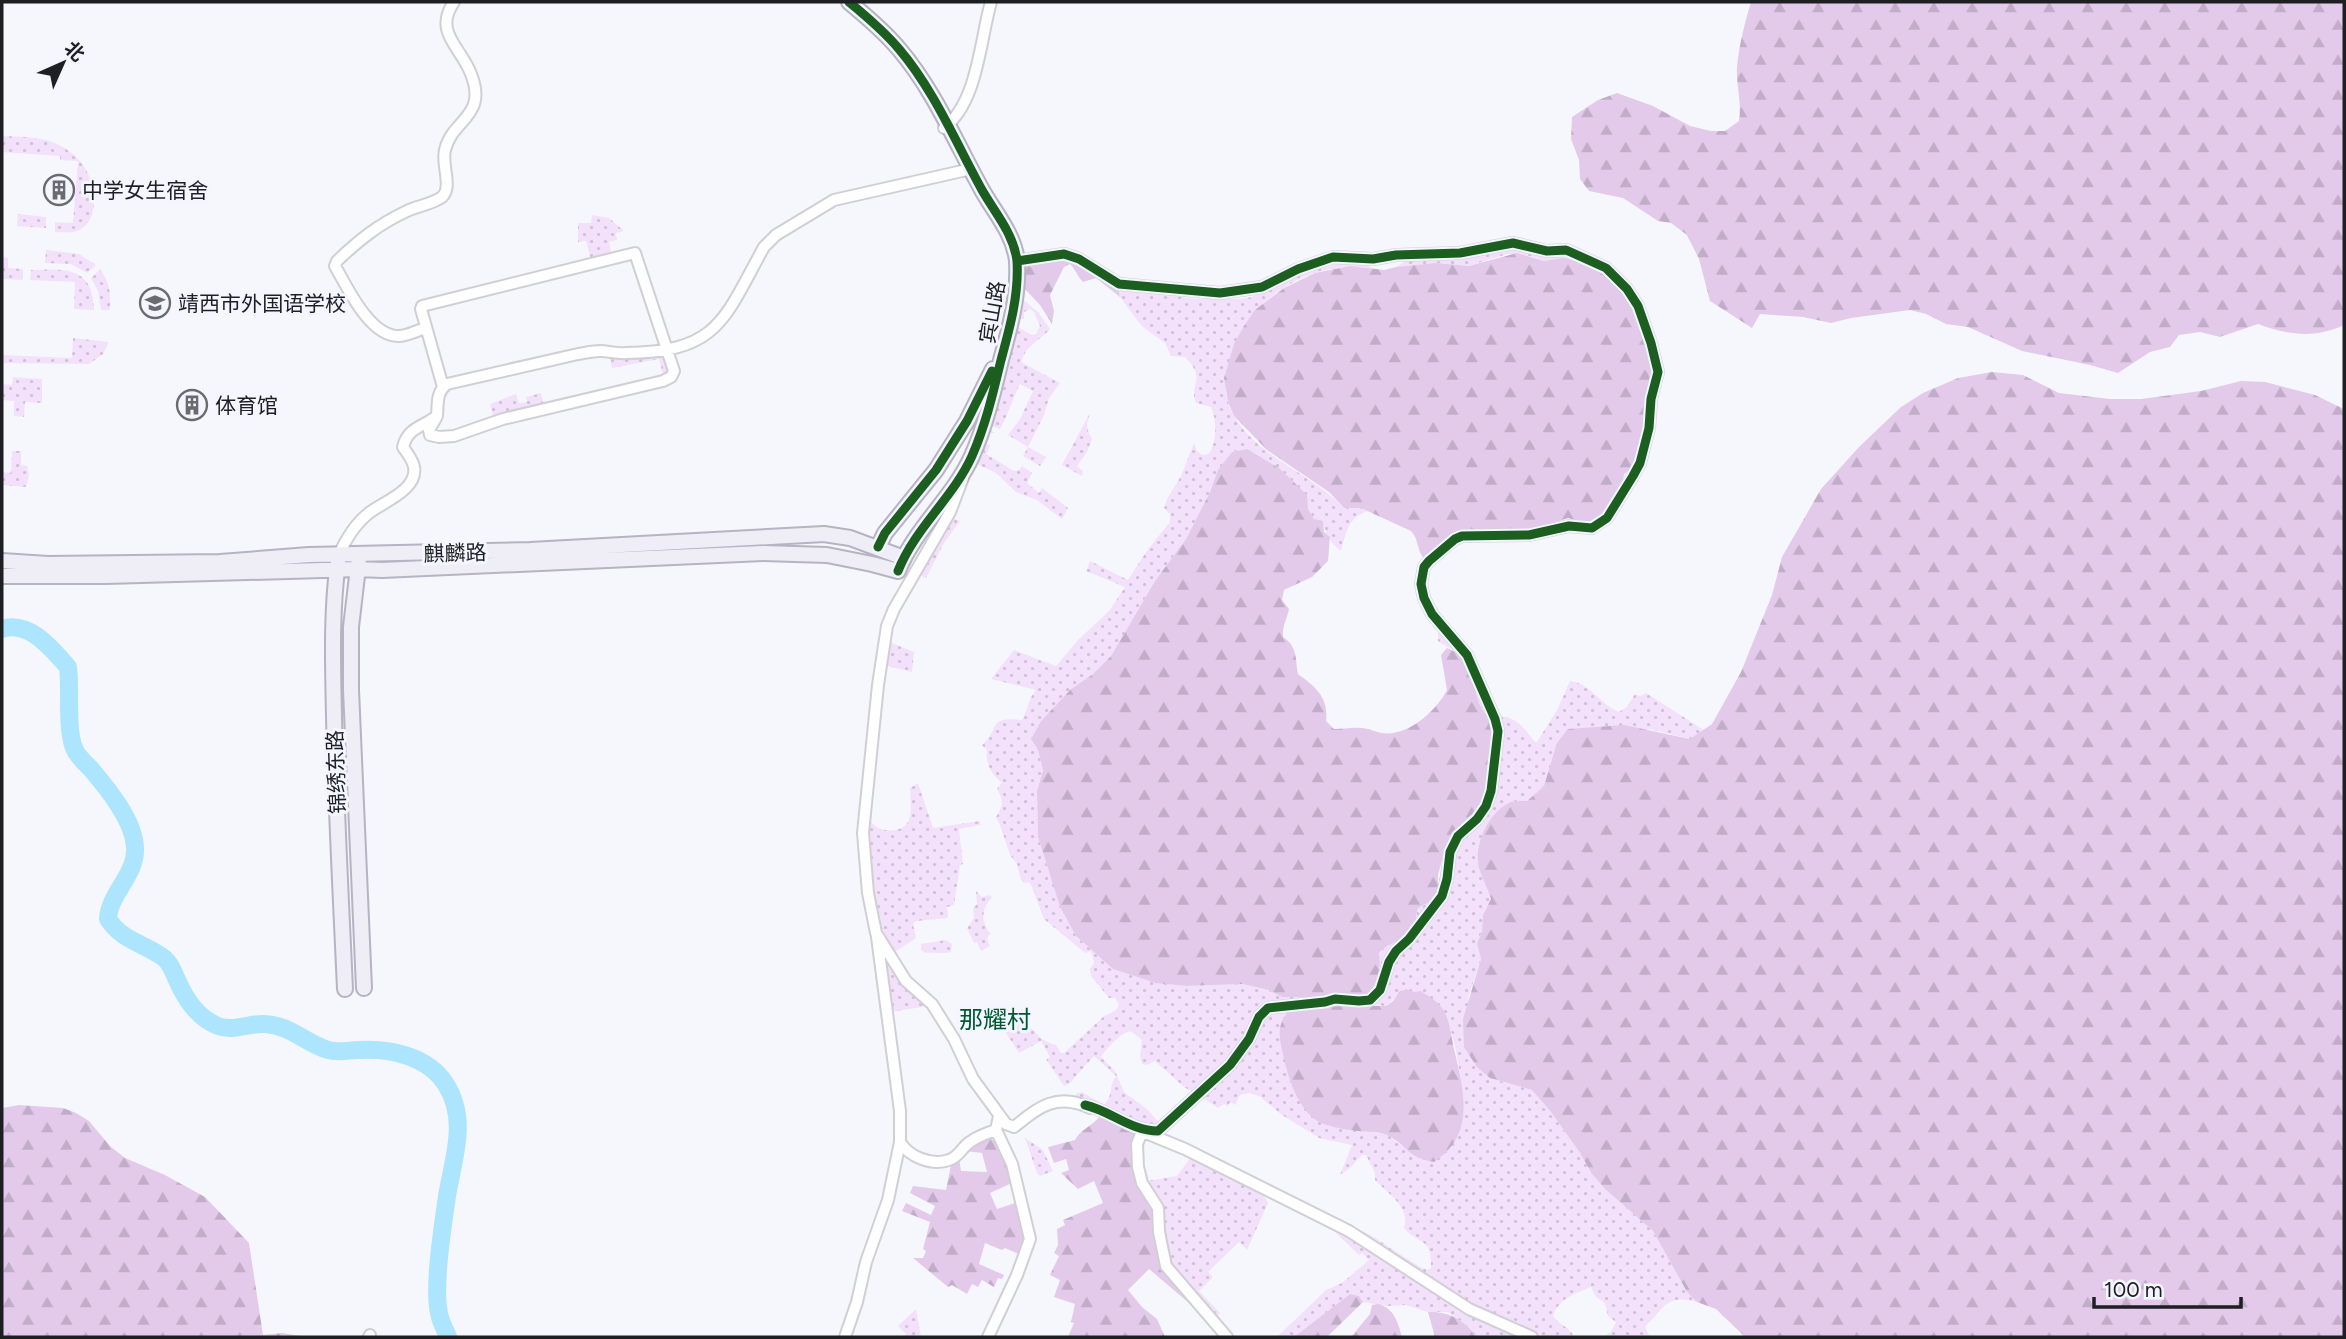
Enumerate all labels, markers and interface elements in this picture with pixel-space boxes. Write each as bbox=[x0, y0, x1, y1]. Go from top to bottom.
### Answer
north arrow bbox=[28, 28, 98, 98]
text: 北 bbox=[60, 36, 90, 66]
building icon: 中学女生宿舍 bbox=[42, 173, 76, 207]
place label: 中学女生宿舍 bbox=[82, 178, 208, 203]
street label: 宾山路 bbox=[974, 279, 1010, 345]
school or university icon: 靖西市外国语学校 bbox=[138, 286, 172, 320]
place label: 靖西市外国语学校 bbox=[178, 291, 346, 316]
building icon: 体育馆 bbox=[175, 388, 209, 422]
place label: 体育馆 bbox=[215, 393, 278, 418]
street label: 麒麟路 bbox=[423, 539, 487, 567]
street label: 锦绣东路 bbox=[322, 730, 350, 814]
district label: 那耀村 bbox=[959, 1005, 1031, 1034]
scale bar bbox=[2094, 1266, 2241, 1310]
text: 100 m bbox=[2104, 1277, 2163, 1302]

